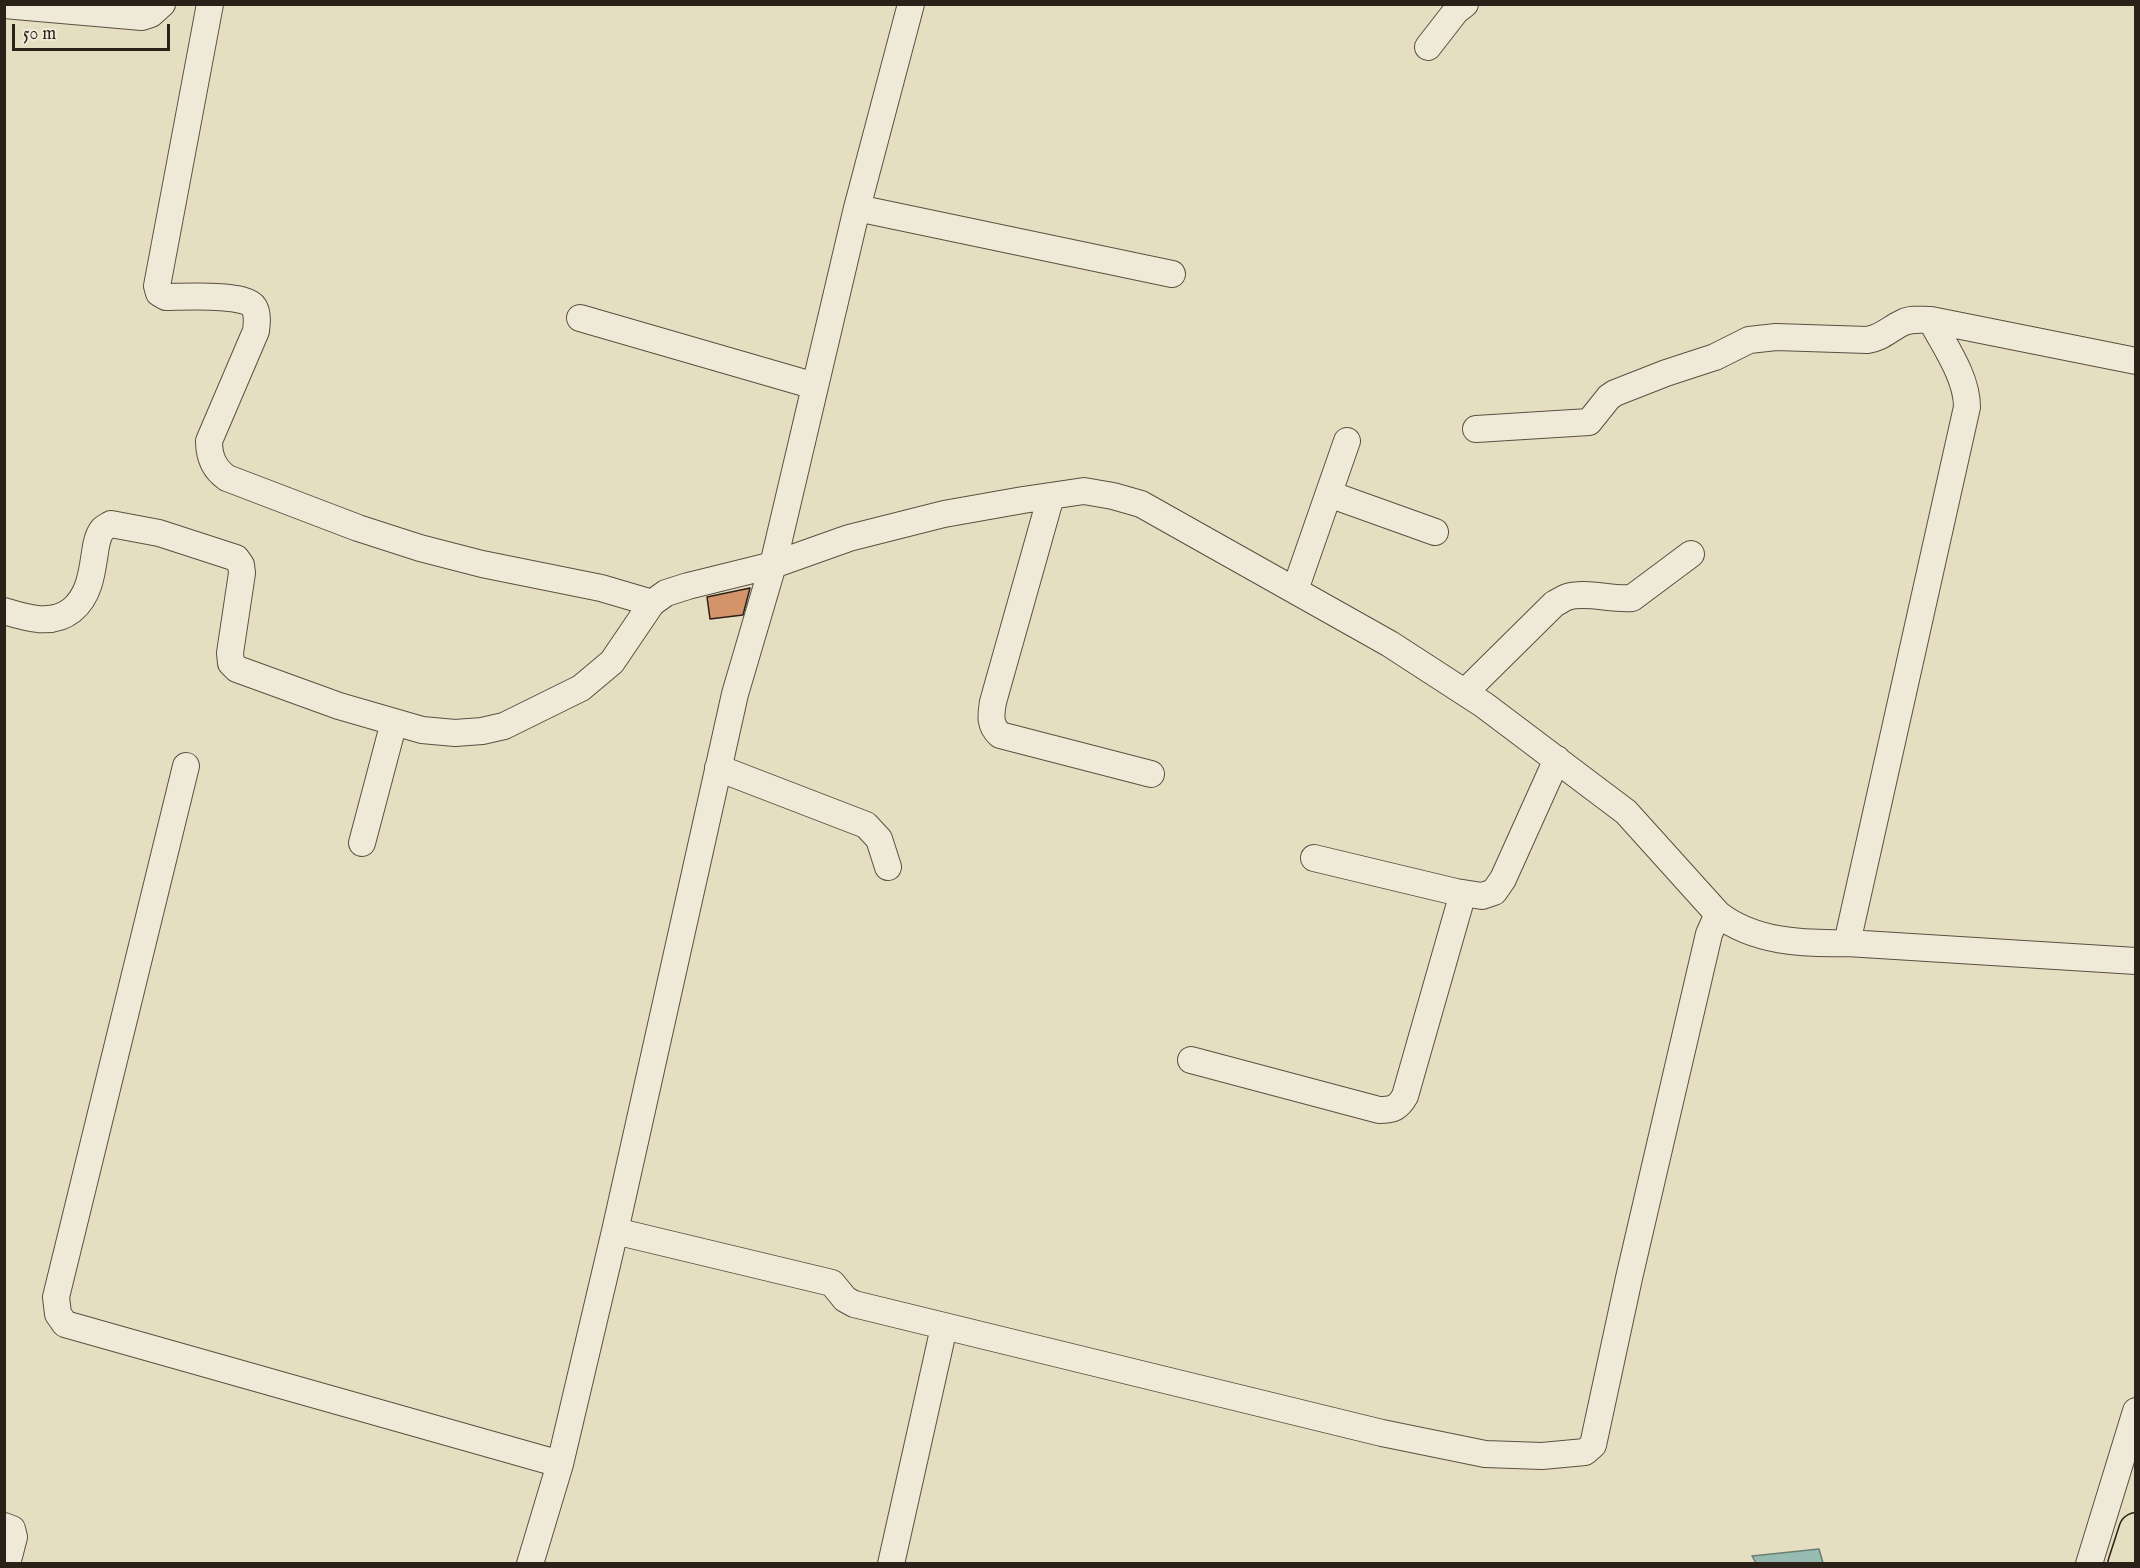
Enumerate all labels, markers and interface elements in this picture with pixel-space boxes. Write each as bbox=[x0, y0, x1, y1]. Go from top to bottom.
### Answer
scale bar bbox=[15, 12, 172, 50]
text: 50 m bbox=[23, 23, 56, 46]

